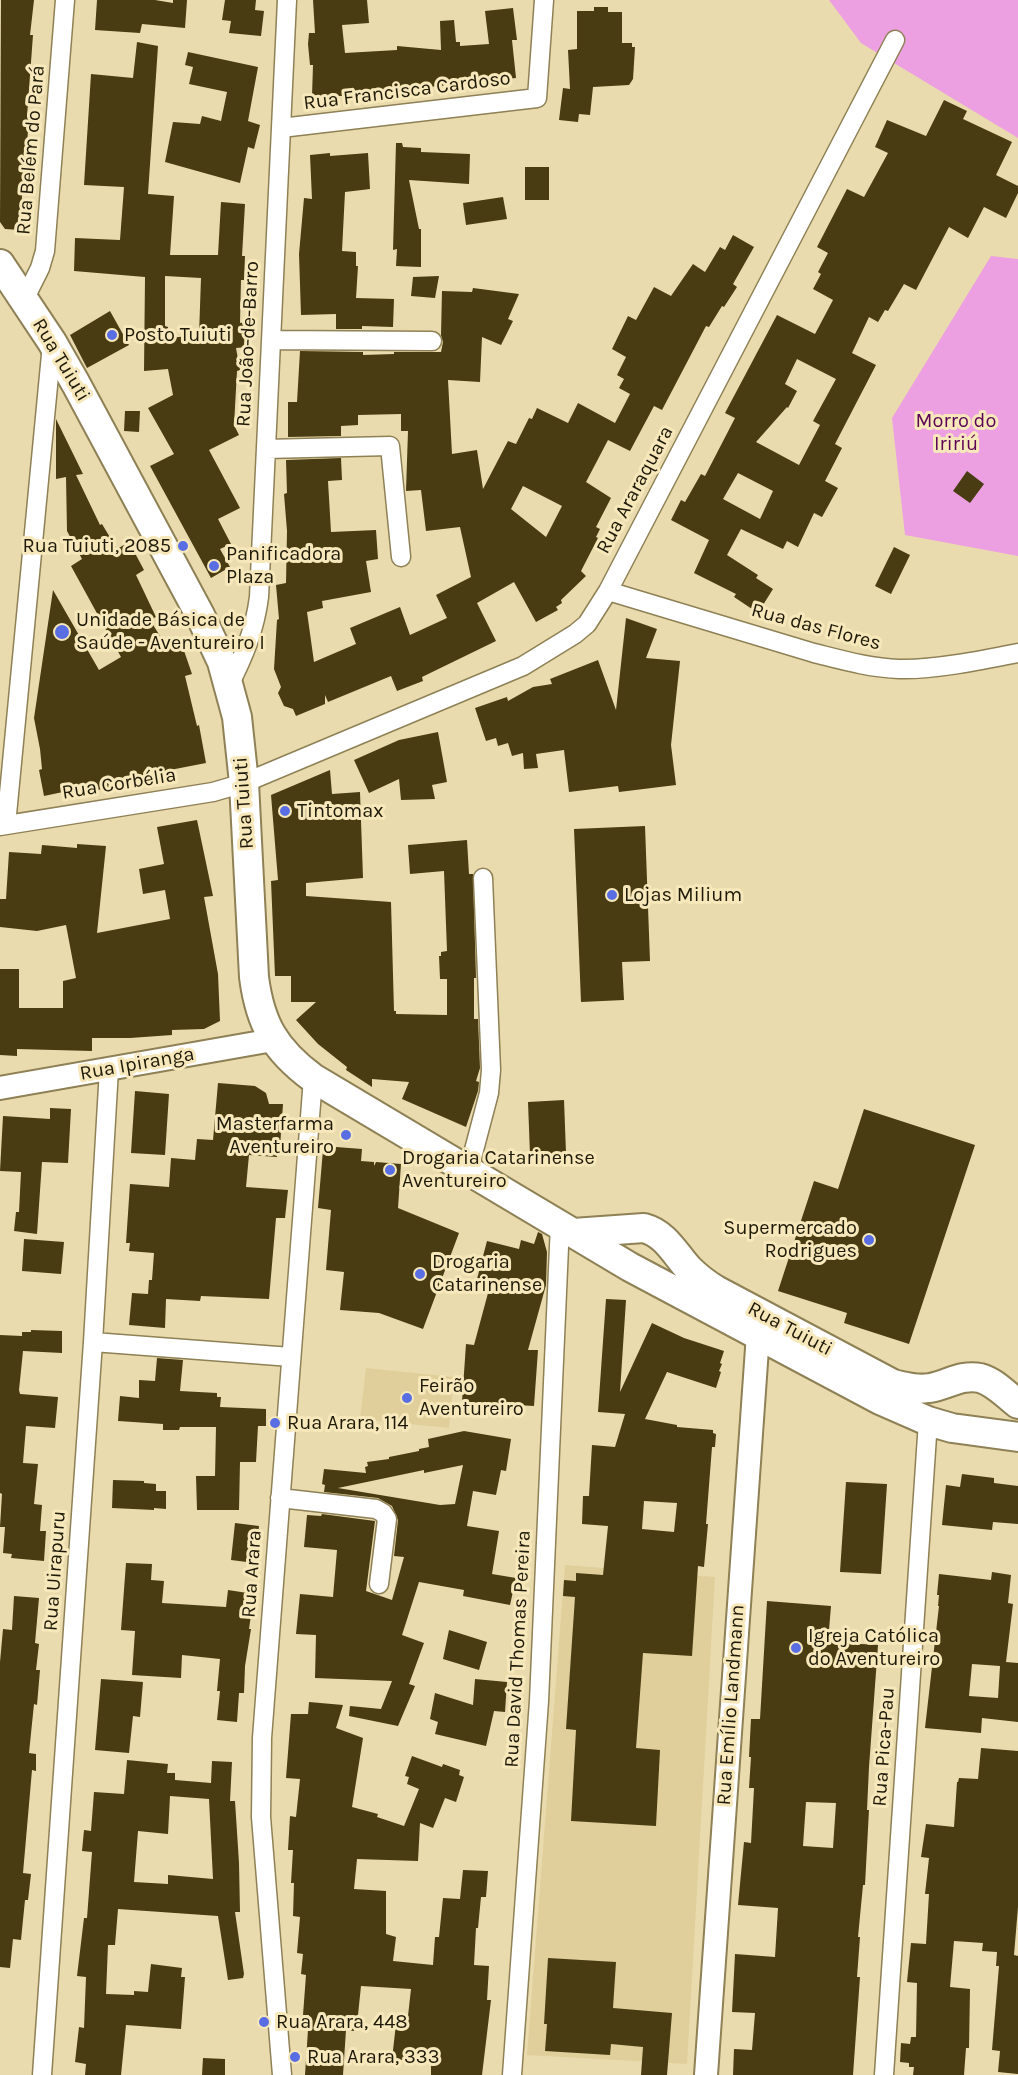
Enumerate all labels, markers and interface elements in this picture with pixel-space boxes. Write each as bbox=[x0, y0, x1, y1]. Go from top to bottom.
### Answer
street label: Rua Belém do Pará bbox=[12, 64, 50, 236]
street label: Rua Francisca Cardoso bbox=[302, 66, 512, 116]
street label: Rua João-de-Barro bbox=[232, 261, 264, 427]
street label: Rua Tuiuti bbox=[27, 314, 95, 406]
place label: Posto Tuiuti bbox=[124, 323, 232, 347]
marker: Posto Tuiuti bbox=[105, 328, 119, 342]
park label: Morro do Iririú bbox=[916, 409, 996, 456]
street label: Rua Araraquara bbox=[591, 422, 679, 558]
place label: Rua Tuiuti, 2085 bbox=[23, 534, 171, 558]
marker: Rua Tuiuti, 2085 bbox=[176, 539, 190, 553]
place label: Panificadora Plaza bbox=[226, 542, 341, 589]
marker: Panificadora Plaza bbox=[207, 559, 221, 573]
street label: Rua das Flores bbox=[749, 598, 883, 656]
place label: Unidade Básica de Saúde - Aventureiro I bbox=[76, 608, 265, 655]
marker: Unidade Básica de Saúde - Aventureiro I bbox=[53, 623, 71, 641]
street label: Rua Tuiuti bbox=[229, 756, 259, 850]
street label: Rua Corbélia bbox=[60, 763, 178, 805]
place label: Tintomax bbox=[297, 799, 383, 823]
marker: Tintomax bbox=[278, 804, 292, 818]
place label: Lojas Milium bbox=[624, 883, 742, 907]
marker: Lojas Milium bbox=[605, 888, 619, 902]
street label: Rua Ipiranga bbox=[78, 1042, 196, 1086]
place label: Masterfarma Aventureiro bbox=[216, 1112, 334, 1159]
marker: Masterfarma Aventureiro bbox=[339, 1128, 353, 1142]
place label: Drogaria Catarinense Aventureiro bbox=[402, 1146, 595, 1193]
marker: Drogaria Catarinense Aventureiro bbox=[383, 1163, 397, 1177]
place label: Supermercado Rodrigues bbox=[723, 1216, 857, 1263]
marker: Supermercado Rodrigues bbox=[862, 1233, 876, 1247]
place label: Drogaria Catarinense bbox=[432, 1250, 542, 1297]
marker: Drogaria Catarinense bbox=[413, 1267, 427, 1281]
street label: Rua Tuiuti bbox=[744, 1297, 836, 1361]
place label: Feirão Aventureiro bbox=[419, 1374, 524, 1421]
marker: Feirão Aventureiro bbox=[400, 1391, 414, 1405]
place label: Rua Arara, 114 bbox=[287, 1411, 408, 1435]
marker: Rua Arara, 114 bbox=[268, 1416, 282, 1430]
street label: Rua Uirapuru bbox=[39, 1510, 71, 1632]
street label: Rua Arara bbox=[237, 1529, 267, 1619]
street label: Rua David Thomas Pereira bbox=[500, 1530, 536, 1768]
street label: Rua Emílio Landmann bbox=[712, 1604, 750, 1806]
place label: Igreja Católica do Aventureiro bbox=[808, 1624, 940, 1671]
marker: Igreja Católica do Aventureiro bbox=[789, 1641, 803, 1655]
street label: Rua Pica-Pau bbox=[868, 1686, 900, 1808]
place label: Rua Arara, 448 bbox=[276, 2010, 408, 2034]
marker: Rua Arara, 448 bbox=[257, 2015, 271, 2029]
place label: Rua Arara, 333 bbox=[307, 2045, 439, 2069]
marker: Rua Arara, 333 bbox=[288, 2050, 302, 2064]

